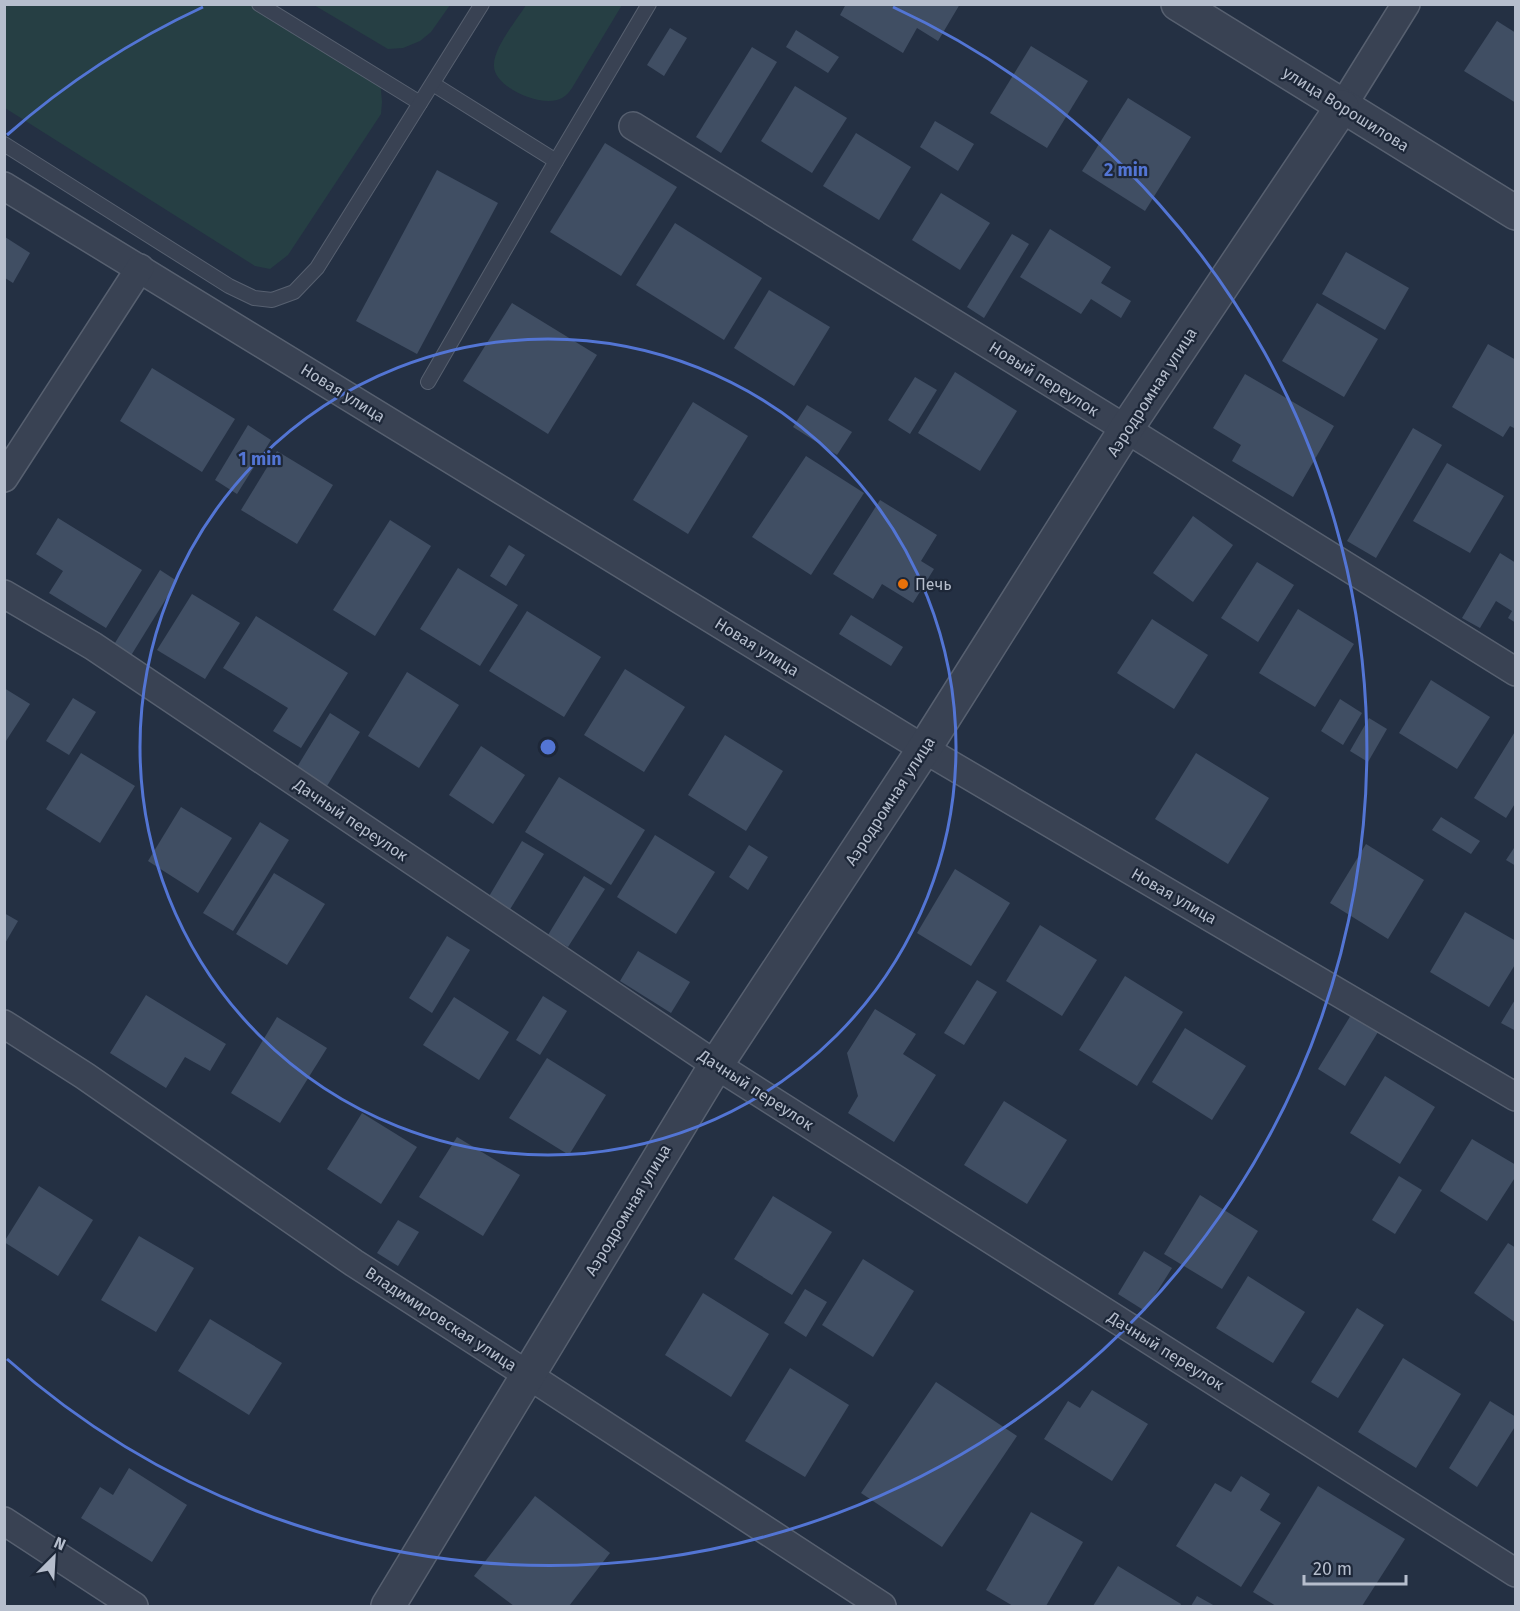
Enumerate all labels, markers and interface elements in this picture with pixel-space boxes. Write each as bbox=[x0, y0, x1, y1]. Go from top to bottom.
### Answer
street label: улица Ворошилова bbox=[1279, 62, 1413, 156]
text: 2 min bbox=[1104, 159, 1148, 181]
street label: Аэродромная улица bbox=[1103, 324, 1201, 460]
street label: Новый переулок bbox=[986, 338, 1103, 421]
street label: Новая улица bbox=[297, 360, 389, 426]
text: 1 min bbox=[238, 448, 282, 470]
place label: Печь bbox=[915, 575, 952, 594]
marker: Печь bbox=[896, 577, 910, 591]
street label: Новая улица bbox=[711, 614, 803, 680]
street label: Аэродромная улица bbox=[841, 733, 939, 869]
centre of rings bbox=[538, 737, 558, 757]
street label: Дачный переулок bbox=[290, 774, 412, 866]
street label: Новая улица bbox=[1128, 864, 1220, 928]
street label: Дачный переулок bbox=[694, 1045, 818, 1135]
street label: Аэродромная улица bbox=[581, 1141, 675, 1279]
street label: Владимировская улица bbox=[362, 1263, 520, 1375]
street label: Дачный переулок bbox=[1104, 1307, 1228, 1395]
north arrow bbox=[24, 1527, 84, 1587]
text: N bbox=[51, 1533, 69, 1555]
scale bar bbox=[1304, 1548, 1406, 1586]
text: 20 m bbox=[1313, 1558, 1352, 1580]

